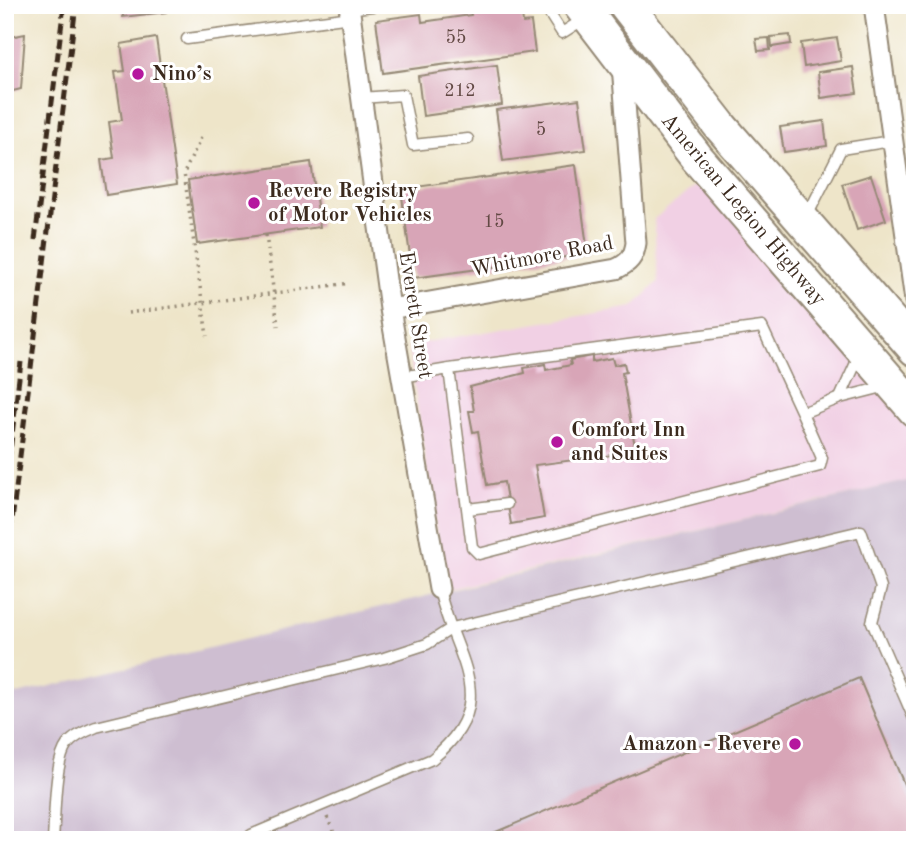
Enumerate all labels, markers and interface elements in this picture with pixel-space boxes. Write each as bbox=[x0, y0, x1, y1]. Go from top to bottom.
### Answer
house number: 55 bbox=[446, 29, 466, 47]
place label: Nino’s bbox=[152, 64, 211, 85]
marker: Nino’s bbox=[130, 66, 146, 82]
house number: 212 bbox=[444, 82, 476, 100]
street label: American Legion Highway bbox=[657, 110, 829, 310]
house number: 5 bbox=[536, 121, 546, 139]
place label: Revere Registry of Motor Vehicles bbox=[268, 181, 432, 226]
marker: Revere Registry of Motor Vehicles bbox=[246, 195, 262, 211]
house number: 15 bbox=[484, 213, 504, 231]
street label: Whitmore Road bbox=[469, 233, 615, 281]
street label: Everett Street bbox=[395, 250, 435, 380]
place label: Comfort Inn and Suites bbox=[571, 420, 685, 465]
marker: Comfort Inn and Suites bbox=[549, 434, 565, 450]
place label: Amazon - Revere bbox=[622, 734, 781, 755]
marker: Amazon - Revere bbox=[787, 736, 803, 752]

